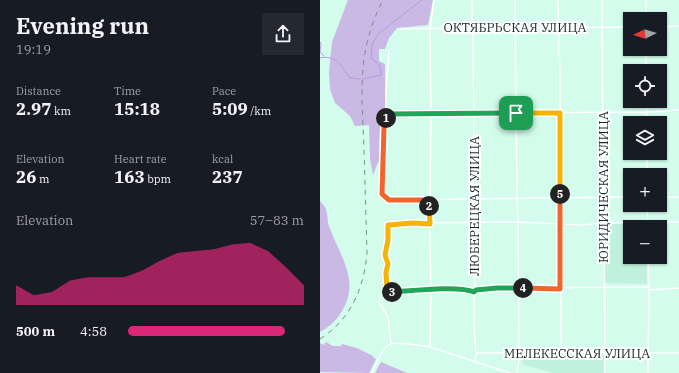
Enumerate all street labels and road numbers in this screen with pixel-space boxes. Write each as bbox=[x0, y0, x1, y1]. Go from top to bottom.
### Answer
street label: ОКТЯБРЬСКАЯ УЛИЦА bbox=[443, 19, 587, 36]
street label: ЮРИДИЧЕСКАЯ УЛИЦА bbox=[595, 111, 612, 263]
street label: ЛЮБЕРЕЦКАЯ УЛИЦА bbox=[466, 136, 483, 276]
street label: МЕЛЕКЕССКАЯ УЛИЦА bbox=[504, 345, 650, 362]

